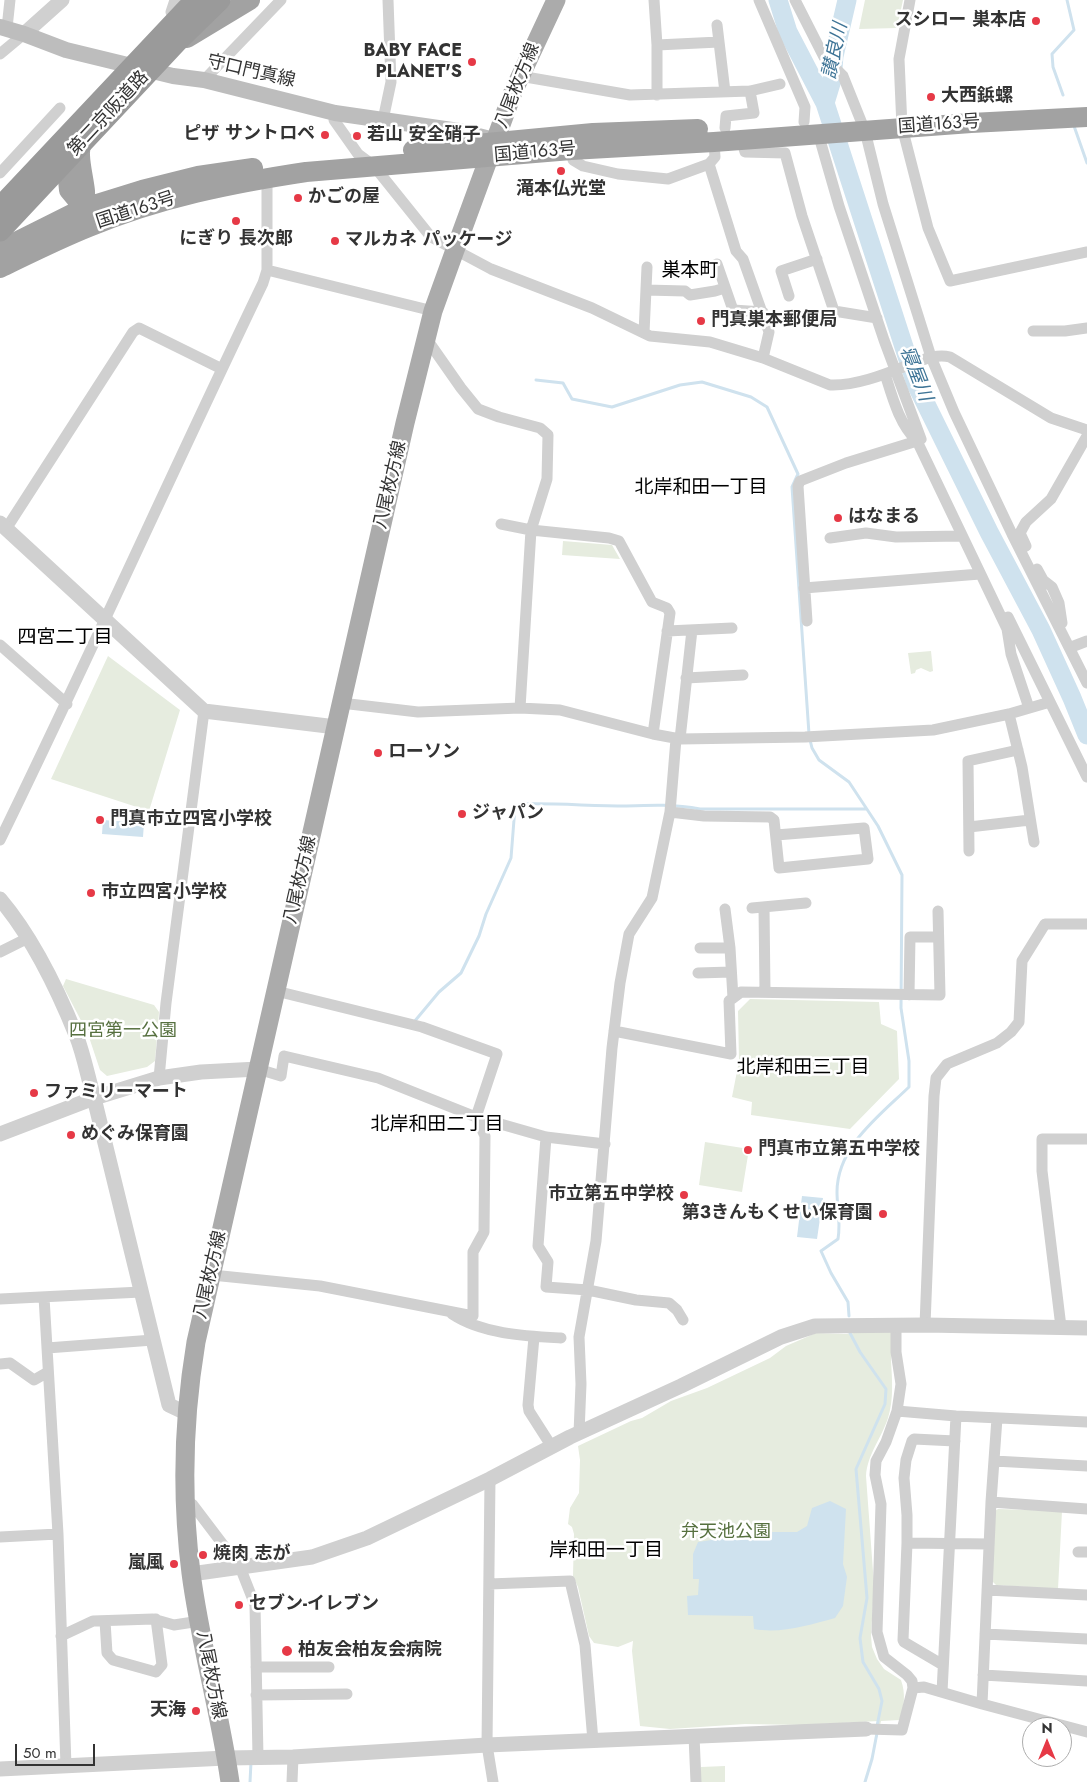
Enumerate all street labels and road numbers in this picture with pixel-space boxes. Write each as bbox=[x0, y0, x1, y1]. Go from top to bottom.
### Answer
street label: 八尾枚方線 bbox=[491, 40, 545, 132]
street label: 守口門真線 bbox=[205, 51, 297, 93]
street label: 第二京阪道路 bbox=[64, 67, 154, 161]
street label: 国道163号 bbox=[897, 111, 981, 139]
street label: 国道163号 bbox=[493, 139, 577, 167]
street label: 国道163号 bbox=[94, 188, 178, 234]
street label: 八尾枚方線 bbox=[370, 439, 412, 531]
street label: 八尾枚方線 bbox=[280, 834, 322, 926]
street label: 八尾枚方線 bbox=[190, 1229, 232, 1321]
street label: 八尾枚方線 bbox=[191, 1629, 229, 1721]

